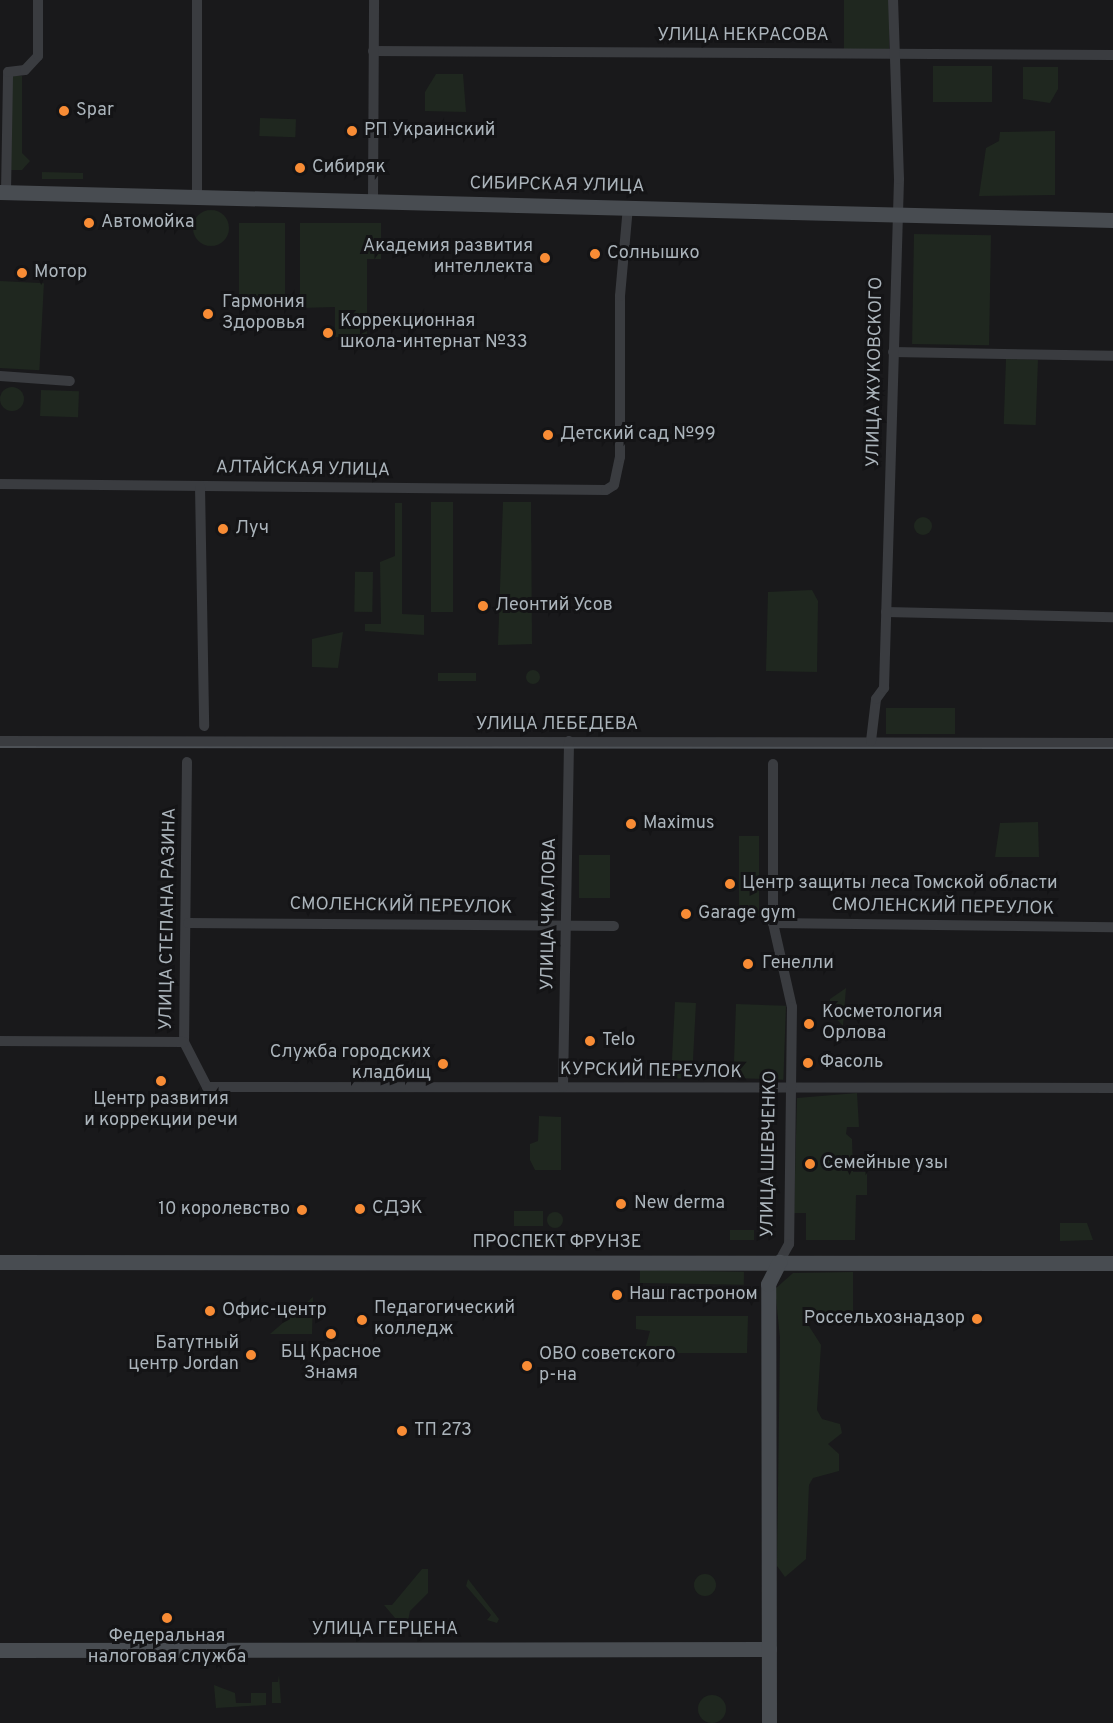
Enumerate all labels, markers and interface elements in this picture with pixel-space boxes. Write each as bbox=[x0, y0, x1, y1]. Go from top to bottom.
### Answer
street label: УЛИЦА НЕКРАСОВА bbox=[657, 25, 829, 47]
place label: Spar bbox=[76, 100, 114, 122]
marker: Spar bbox=[57, 104, 71, 118]
place label: РП Украинский bbox=[364, 120, 495, 142]
marker: РП Украинский bbox=[345, 124, 359, 138]
place label: Сибиряк bbox=[312, 157, 386, 179]
marker: Сибиряк bbox=[293, 161, 307, 175]
street label: СИБИРСКАЯ УЛИЦА bbox=[469, 174, 645, 198]
place label: Автомойка bbox=[101, 212, 194, 234]
marker: Автомойка bbox=[82, 216, 96, 230]
place label: Академия развития интеллекта bbox=[363, 237, 533, 280]
place label: Солнышко bbox=[607, 243, 700, 265]
marker: Солнышко bbox=[588, 247, 602, 261]
marker: Академия развития интеллекта bbox=[538, 251, 552, 265]
place label: Мотор bbox=[34, 262, 87, 284]
marker: Мотор bbox=[15, 266, 29, 280]
street label: УЛИЦА ЖУКОВСКОГО bbox=[864, 276, 888, 468]
place label: Гармония Здоровья bbox=[222, 293, 305, 336]
marker: Гармония Здоровья bbox=[199, 305, 217, 323]
place label: Коррекционная школа-интернат №33 bbox=[340, 312, 528, 354]
marker: Коррекционная школа-интернат №33 bbox=[321, 326, 335, 340]
place label: Детский сад №99 bbox=[560, 424, 716, 446]
marker: Детский сад №99 bbox=[541, 428, 555, 442]
street label: АЛТАЙСКАЯ УЛИЦА bbox=[216, 458, 390, 482]
place label: Луч bbox=[235, 518, 269, 540]
marker: Луч bbox=[216, 522, 230, 536]
place label: Леонтий Усов bbox=[495, 595, 613, 617]
marker: Леонтий Усов bbox=[476, 599, 490, 613]
street label: УЛИЦА ЛЕБЕДЕВА bbox=[475, 714, 639, 736]
street label: УЛИЦА СТЕПАНА РАЗИНА bbox=[156, 807, 182, 1031]
place label: Maximus bbox=[643, 813, 714, 835]
marker: Maximus bbox=[624, 817, 638, 831]
street label: УЛИЦА ЧКАЛОВА bbox=[538, 837, 562, 991]
place label: Центр защиты леса Томской области bbox=[742, 873, 1058, 895]
marker: Центр защиты леса Томской области bbox=[723, 877, 737, 891]
street label: СМОЛЕНСКИЙ ПЕРЕУЛОК bbox=[289, 894, 513, 920]
street label: СМОЛЕНСКИЙ ПЕРЕУЛОК bbox=[831, 895, 1055, 921]
place label: Garage gym bbox=[698, 903, 796, 925]
marker: Garage gym bbox=[679, 907, 693, 921]
place label: Генелли bbox=[762, 953, 834, 975]
marker: Генелли bbox=[739, 955, 757, 973]
place label: Косметология Орлова bbox=[822, 1003, 943, 1046]
marker: Косметология Орлова bbox=[800, 1015, 818, 1033]
place label: Telo bbox=[602, 1030, 635, 1052]
marker: Telo bbox=[583, 1034, 597, 1048]
place label: Служба городских кладбищ bbox=[270, 1043, 431, 1086]
place label: Фасоль bbox=[820, 1052, 883, 1074]
marker: Фасоль bbox=[801, 1056, 815, 1070]
marker: Служба городских кладбищ bbox=[436, 1057, 450, 1071]
street label: КУРСКИЙ ПЕРЕУЛОК bbox=[560, 1060, 742, 1084]
street label: УЛИЦА ШЕВЧЕНКО bbox=[758, 1070, 782, 1238]
marker: Центр развития и коррекции речи bbox=[154, 1074, 168, 1088]
place label: Центр развития и коррекции речи bbox=[84, 1090, 238, 1132]
place label: Семейные узы bbox=[822, 1153, 948, 1175]
marker: Семейные узы bbox=[803, 1157, 817, 1171]
place label: New derma bbox=[634, 1193, 725, 1215]
marker: New derma bbox=[612, 1195, 630, 1213]
place label: СДЭК bbox=[372, 1198, 423, 1220]
place label: 10 королевство bbox=[158, 1199, 290, 1221]
marker: СДЭК bbox=[353, 1202, 367, 1216]
marker: 10 королевство bbox=[295, 1203, 309, 1217]
street label: ПРОСПЕКТ ФРУНЗЕ bbox=[472, 1232, 642, 1254]
place label: Наш гастроном bbox=[629, 1284, 758, 1306]
marker: Наш гастроном bbox=[610, 1288, 624, 1302]
place label: Педагогический колледж bbox=[374, 1299, 515, 1342]
place label: Офис-центр bbox=[222, 1300, 327, 1322]
marker: Офис-центр bbox=[203, 1304, 217, 1318]
place label: Россельхознадзор bbox=[804, 1308, 965, 1330]
marker: Россельхознадзор bbox=[970, 1312, 984, 1326]
marker: Педагогический колледж bbox=[355, 1313, 369, 1327]
marker: БЦ Красное Знамя bbox=[324, 1327, 338, 1341]
place label: Батутный центр Jordan bbox=[128, 1334, 239, 1376]
place label: БЦ Красное Знамя bbox=[281, 1343, 381, 1386]
place label: ОВО советского р-на bbox=[539, 1345, 676, 1388]
marker: Батутный центр Jordan bbox=[244, 1348, 258, 1362]
marker: ОВО советского р-на bbox=[520, 1359, 534, 1373]
place label: ТП 273 bbox=[414, 1420, 472, 1442]
marker: ТП 273 bbox=[395, 1424, 409, 1438]
marker: Федеральная налоговая служба bbox=[160, 1611, 174, 1625]
street label: УЛИЦА ГЕРЦЕНА bbox=[311, 1619, 459, 1641]
place label: Федеральная налоговая служба bbox=[88, 1627, 246, 1670]

